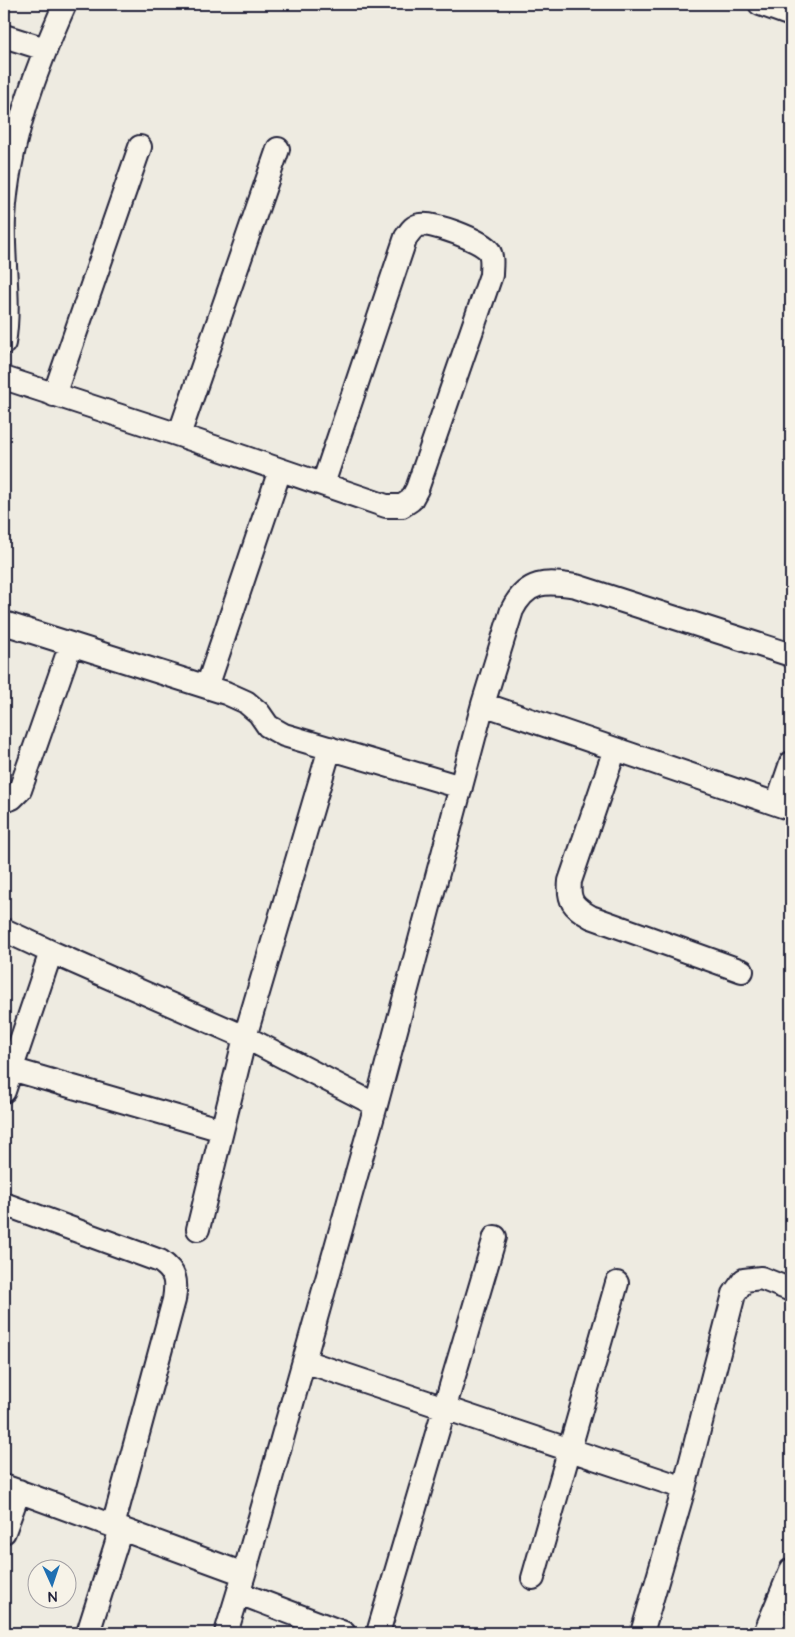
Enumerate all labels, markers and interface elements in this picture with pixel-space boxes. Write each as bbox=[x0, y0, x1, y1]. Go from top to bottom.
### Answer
north arrow bbox=[28, 1560, 78, 1610]
text: N bbox=[48, 1586, 58, 1606]

